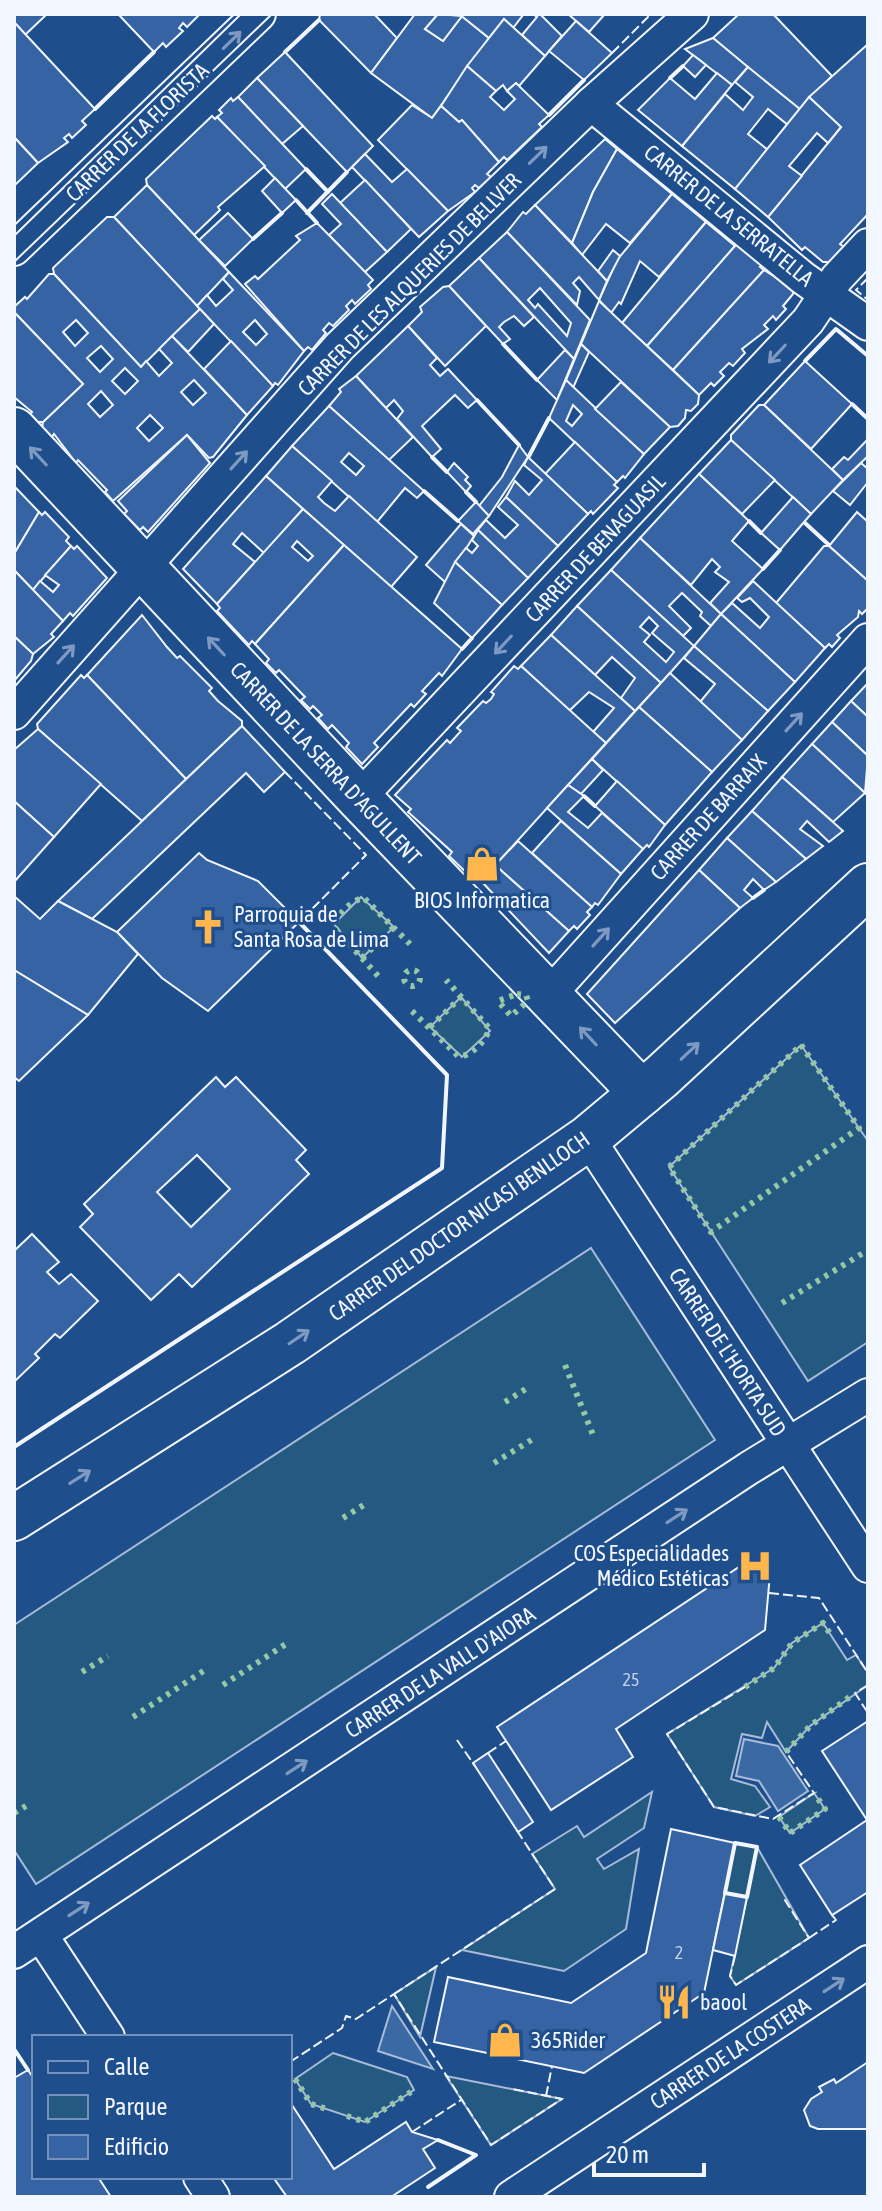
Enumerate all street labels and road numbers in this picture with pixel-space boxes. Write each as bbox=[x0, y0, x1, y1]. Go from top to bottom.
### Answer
street label: CARRER DE LA FLORISTA bbox=[60, 57, 214, 207]
street label: CARRER DE LA SERRATELLA bbox=[639, 139, 819, 291]
street label: CARRER DE LES ALQUERIES DE BELLVER bbox=[292, 167, 526, 401]
street label: CARRER DE BENAGUASIL bbox=[520, 468, 671, 627]
street label: CARRER DE LA SERRA D'AGULLENT bbox=[225, 656, 427, 870]
street label: CARRER DE BARRAIX bbox=[645, 749, 771, 885]
street label: CARRER DEL DOCTOR NICASI BENLLOCH bbox=[324, 1126, 594, 1326]
street label: CARRER DE L'HORTA SUD bbox=[664, 1263, 792, 1441]
street label: CARRER DE LA VALL D'AIORA bbox=[340, 1601, 540, 1743]
street label: CARRER DE LA COSTERA bbox=[645, 1991, 815, 2114]

